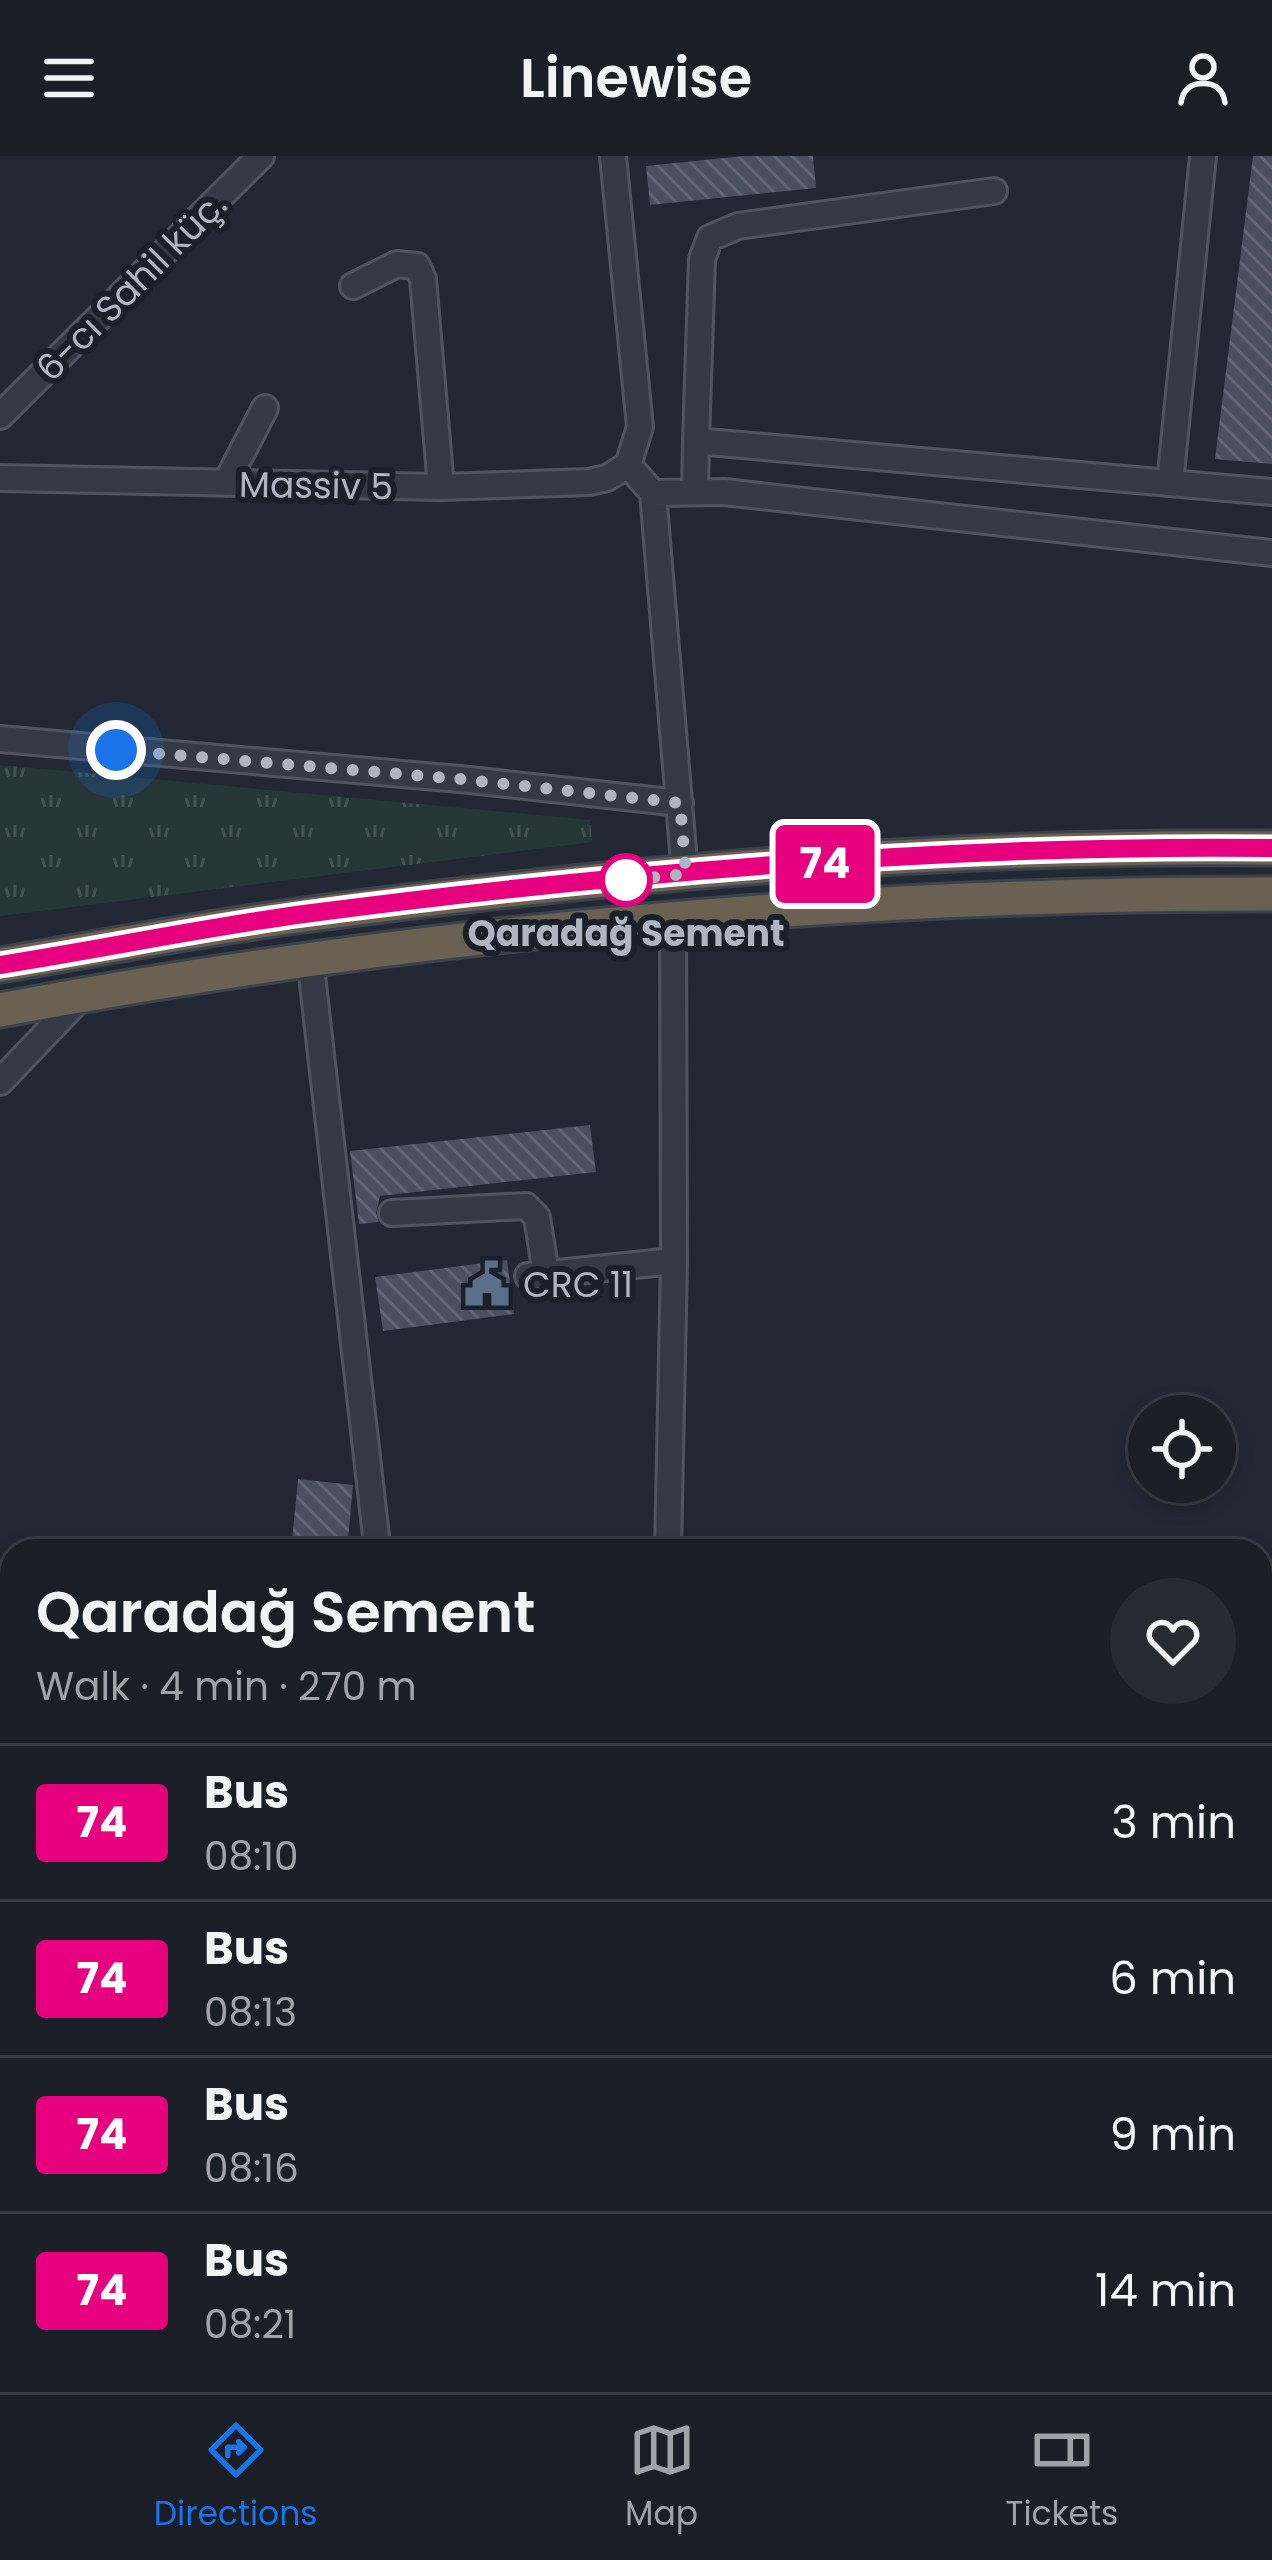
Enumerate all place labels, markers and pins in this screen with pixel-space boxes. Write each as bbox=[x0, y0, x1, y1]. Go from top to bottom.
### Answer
marker: Qaradağ Sement bbox=[601, 855, 651, 905]
place label: Qaradağ Sement bbox=[467, 908, 785, 959]
public building icon: CRC 11 bbox=[462, 1259, 512, 1309]
place label: CRC 11 bbox=[523, 1259, 633, 1310]

